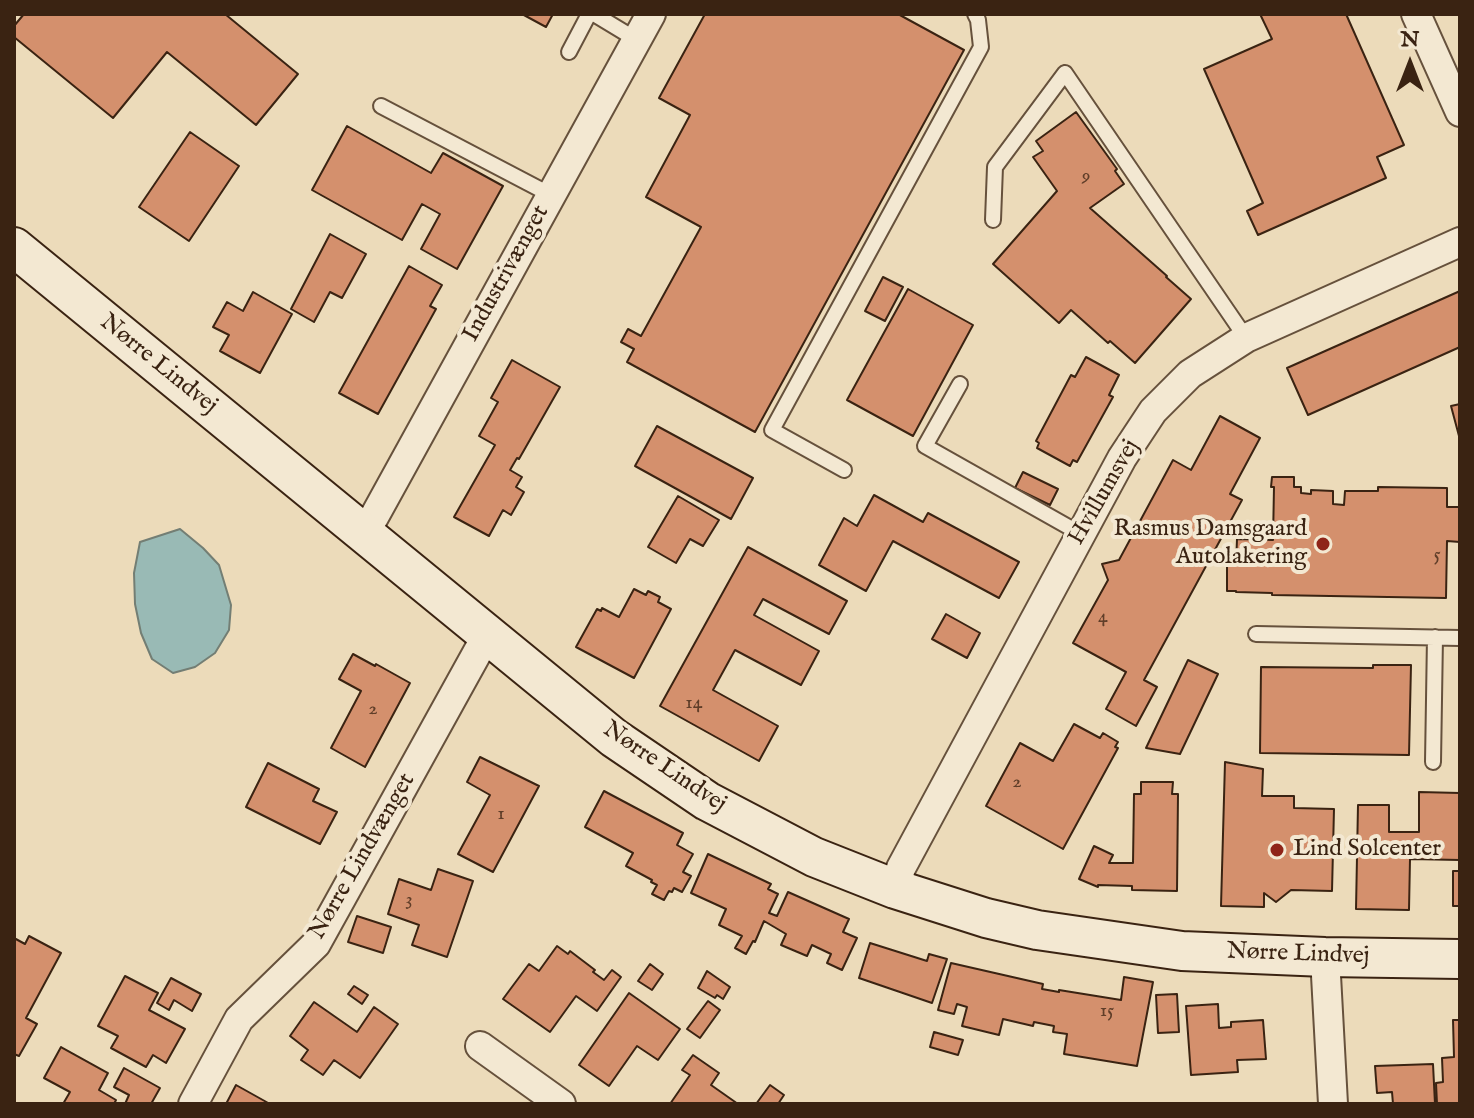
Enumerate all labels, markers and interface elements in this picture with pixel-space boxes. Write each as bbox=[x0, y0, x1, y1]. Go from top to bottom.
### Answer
north arrow bbox=[1370, 24, 1450, 104]
text: N bbox=[1400, 26, 1420, 54]
house number: 9 bbox=[1082, 165, 1090, 189]
street label: Industrivænget bbox=[458, 201, 556, 347]
street label: Nørre Lindvej bbox=[93, 309, 223, 421]
street label: Hvillumsvej bbox=[1063, 435, 1147, 551]
place label: Rasmus Damsgaard Autolakering bbox=[1114, 516, 1307, 572]
marker: Rasmus Damsgaard Autolakering bbox=[1314, 535, 1332, 553]
house number: 5 bbox=[1433, 544, 1441, 568]
house number: 4 bbox=[1098, 606, 1108, 630]
house number: 14 bbox=[685, 692, 703, 716]
house number: 2 bbox=[368, 698, 378, 722]
street label: Nørre Lindvej bbox=[597, 716, 731, 820]
street label: Nørre Lindvænget bbox=[304, 769, 422, 945]
house number: 2 bbox=[1012, 771, 1022, 795]
house number: 1 bbox=[497, 803, 505, 827]
place label: Lind Solcenter bbox=[1293, 836, 1441, 864]
marker: Lind Solcenter bbox=[1268, 841, 1286, 859]
house number: 3 bbox=[405, 889, 413, 913]
street label: Nørre Lindvej bbox=[1226, 938, 1370, 972]
house number: 15 bbox=[1100, 1000, 1114, 1024]

